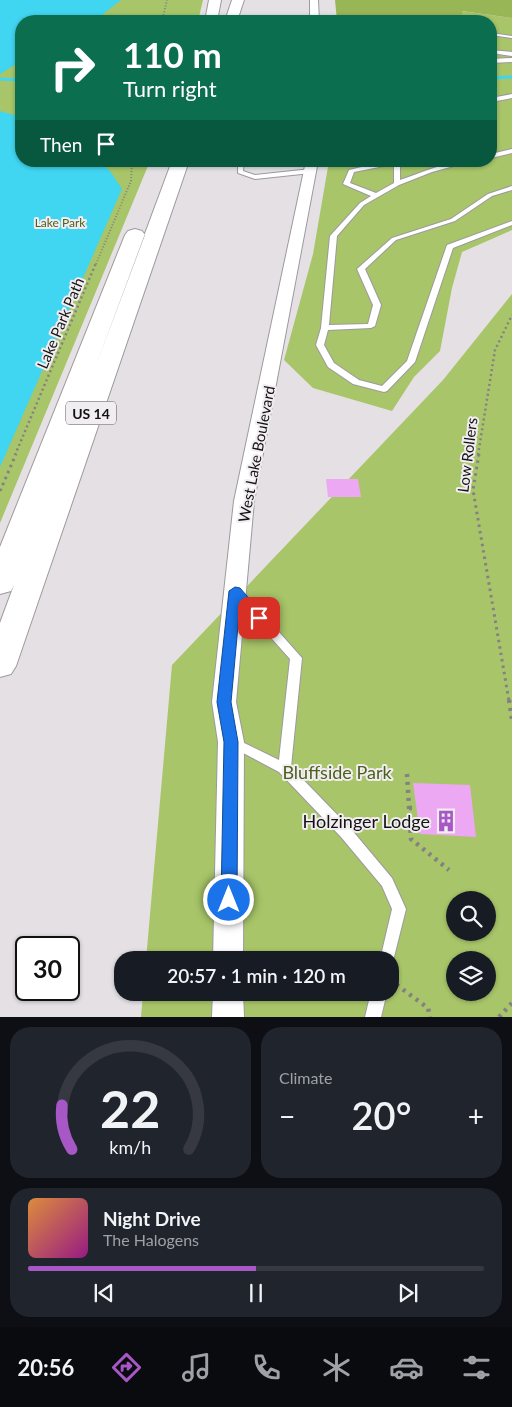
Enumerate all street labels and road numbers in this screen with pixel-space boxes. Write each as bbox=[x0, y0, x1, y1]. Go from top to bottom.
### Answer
street label: Lake Park Path bbox=[33, 275, 87, 371]
street label: West Lake Boulevard bbox=[234, 384, 278, 524]
road number: US 14 bbox=[66, 402, 116, 424]
street label: Low Rollers bbox=[453, 417, 481, 493]

